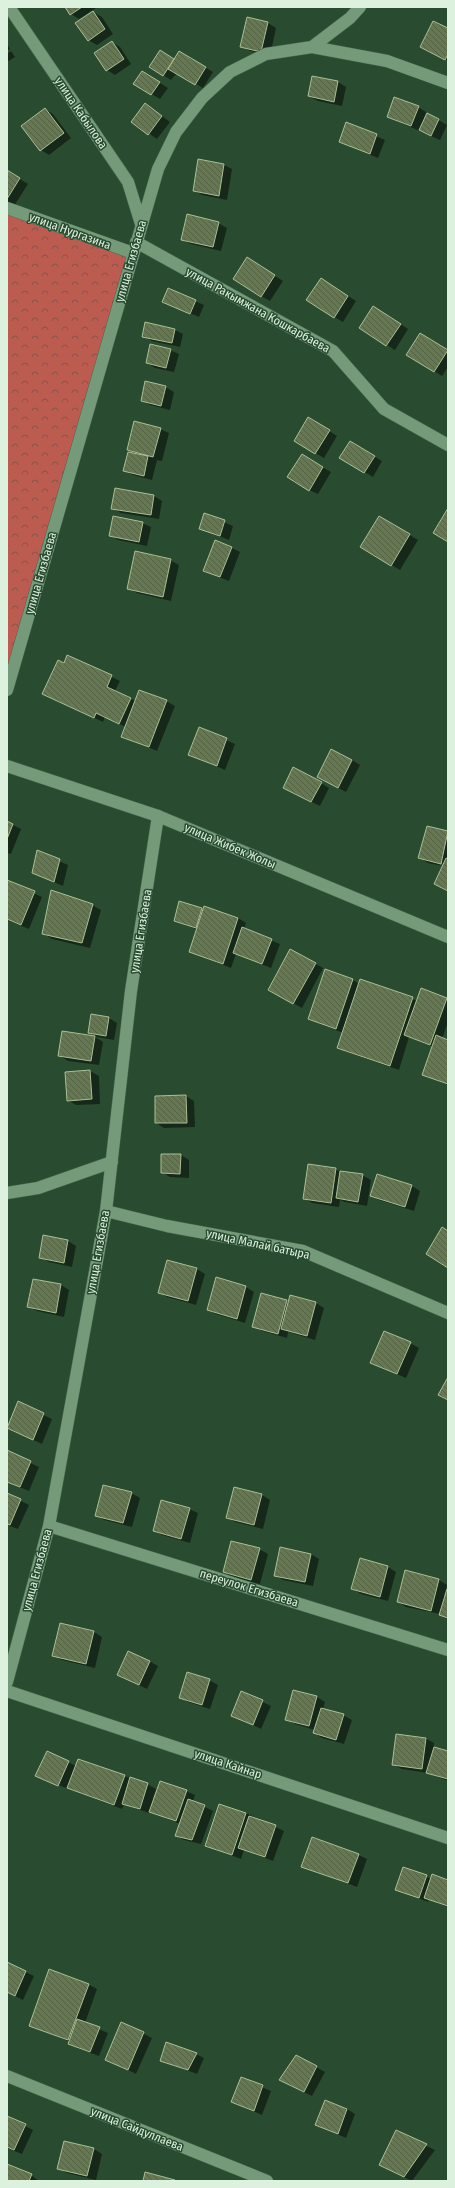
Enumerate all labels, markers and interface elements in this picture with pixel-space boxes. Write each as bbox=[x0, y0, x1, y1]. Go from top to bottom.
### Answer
street label: улица Кабылова bbox=[52, 74, 110, 152]
street label: улица Нургазина bbox=[27, 210, 113, 252]
street label: улица Егизбаева bbox=[113, 218, 149, 304]
street label: улица Ракымжана Кошкарбаева bbox=[184, 265, 332, 356]
street label: улица Егизбаева bbox=[23, 530, 59, 616]
street label: улица Жибек Жолы bbox=[182, 820, 278, 872]
street label: улица Егизбаева bbox=[127, 888, 155, 974]
street label: улица Егизбаева bbox=[84, 1209, 112, 1295]
street label: улица Малай батыра bbox=[205, 1226, 311, 1262]
street label: улица Егизбаева bbox=[19, 1527, 55, 1613]
street label: переулок Егизбаева bbox=[198, 1566, 300, 1610]
street label: улица Кайнар bbox=[192, 1746, 264, 1782]
street label: улица Сайдуллаева bbox=[89, 2104, 185, 2154]

